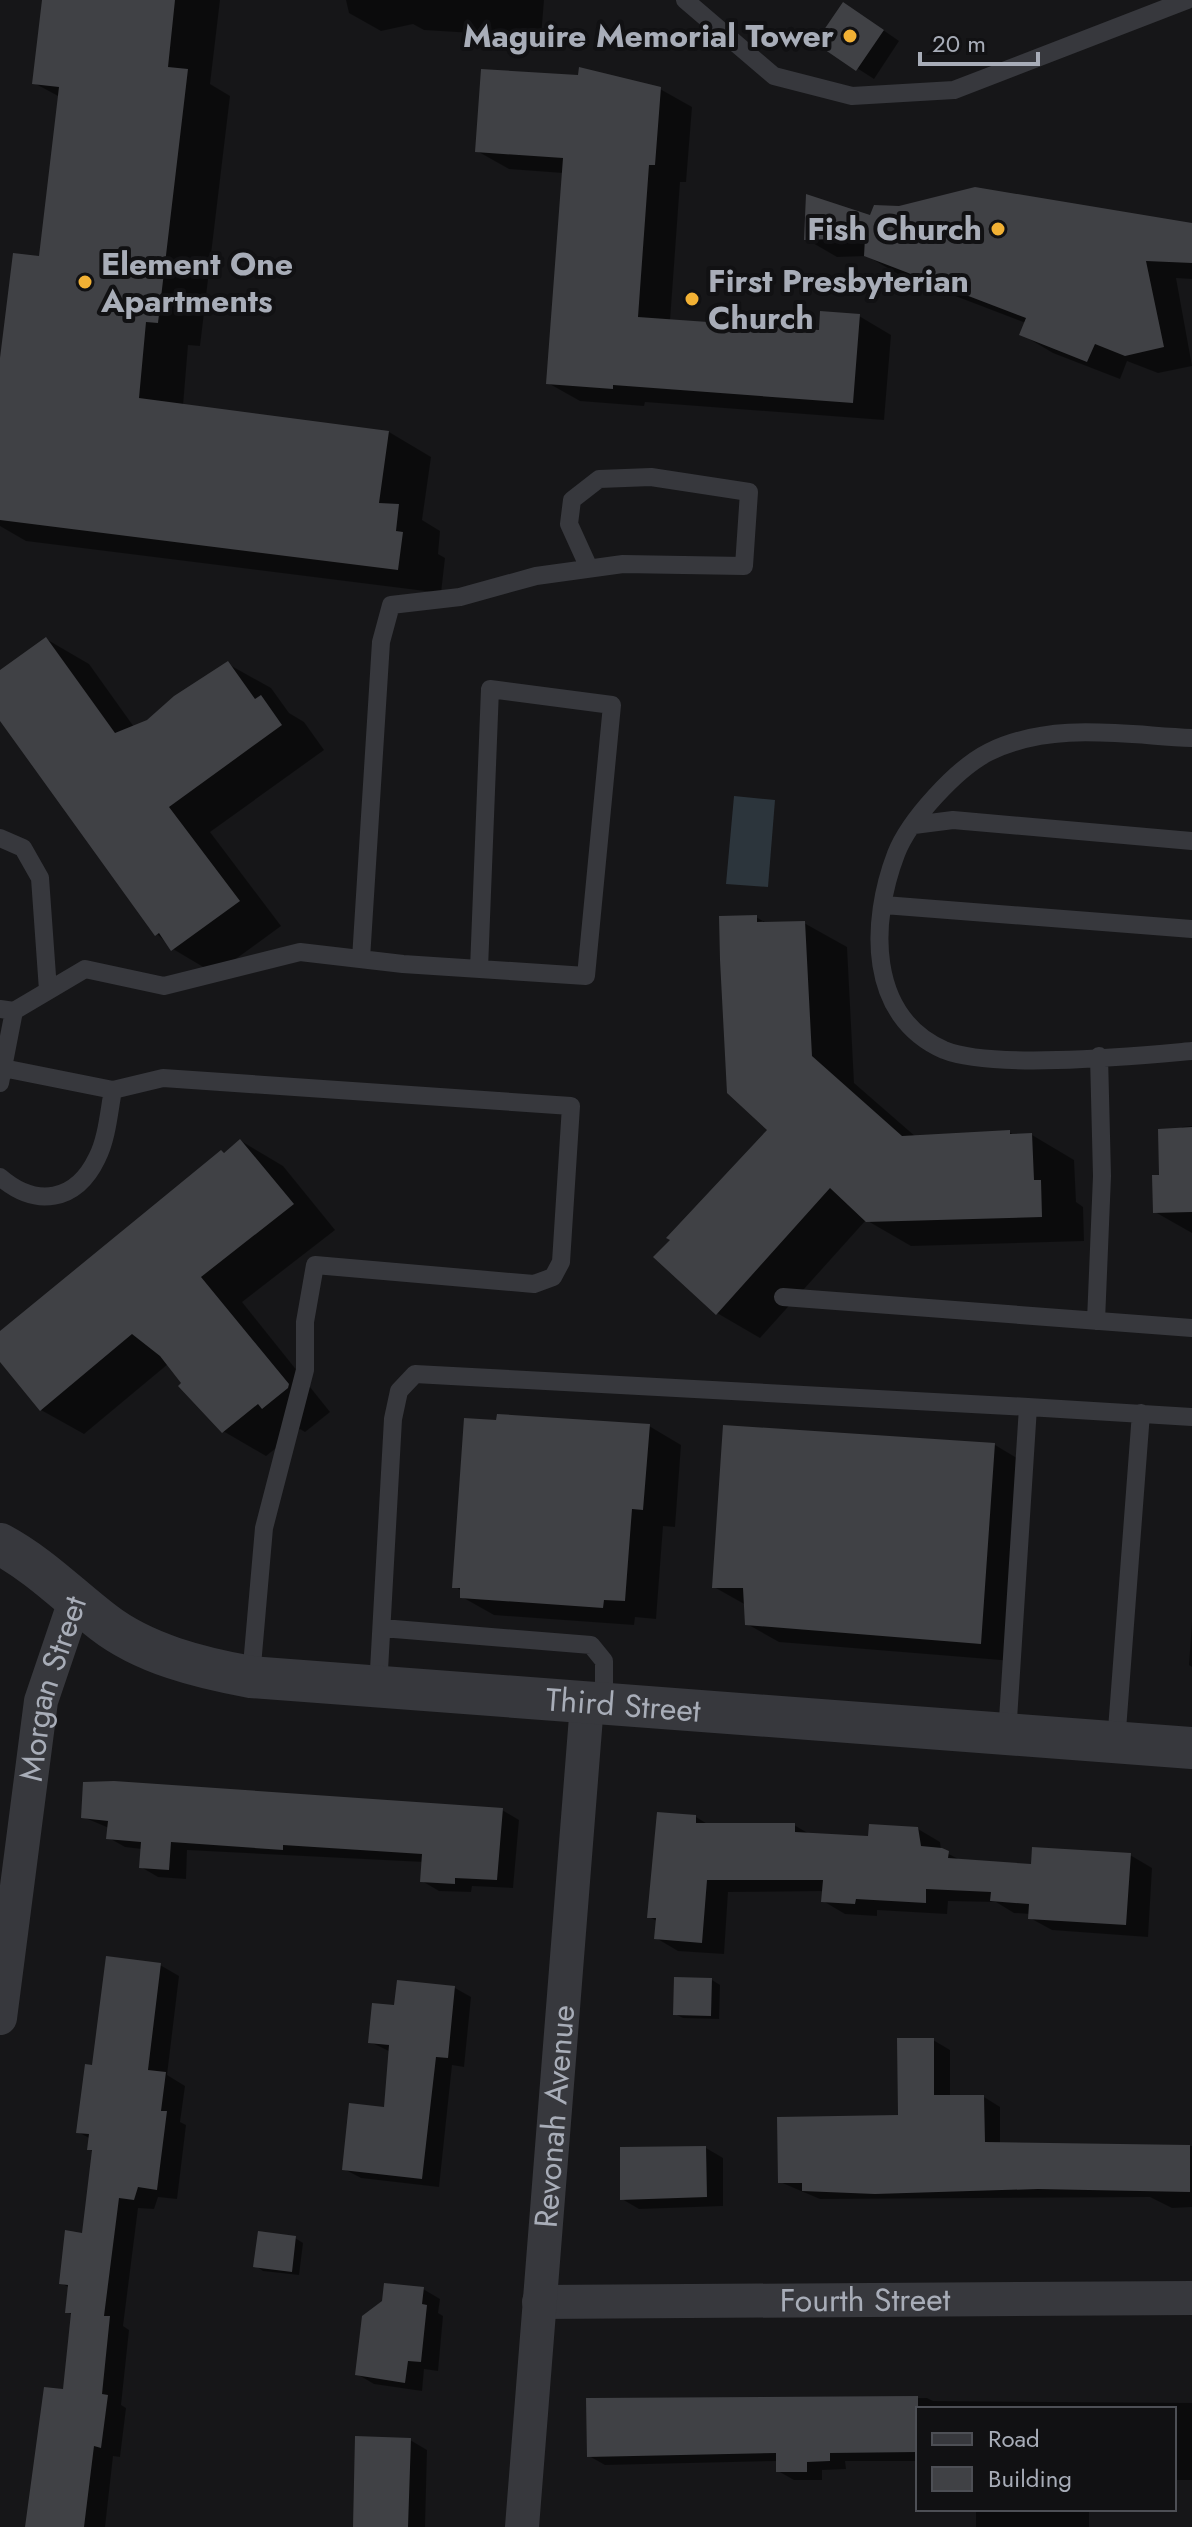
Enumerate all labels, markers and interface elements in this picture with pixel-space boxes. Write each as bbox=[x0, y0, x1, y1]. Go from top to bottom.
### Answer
place label: Maguire Memorial Tower bbox=[463, 13, 834, 59]
scale bar bbox=[920, 16, 1038, 66]
text: 20 m bbox=[932, 26, 986, 61]
marker: Maguire Memorial Tower bbox=[841, 27, 859, 45]
place label: Fish Church bbox=[807, 206, 982, 252]
marker: Fish Church bbox=[989, 220, 1007, 238]
place label: Element One Apartments bbox=[100, 241, 293, 324]
place label: First Presbyterian Church bbox=[708, 258, 969, 341]
marker: Element One Apartments bbox=[76, 273, 94, 291]
marker: First Presbyterian Church bbox=[683, 290, 701, 308]
street label: Morgan Street bbox=[8, 1590, 98, 1784]
street label: Third Street bbox=[544, 1676, 703, 1734]
street label: Revonah Avenue bbox=[523, 2003, 586, 2229]
street label: Fourth Street bbox=[779, 2276, 951, 2324]
legend bbox=[916, 2407, 1176, 2511]
text: Road bbox=[988, 2421, 1040, 2456]
text: Building bbox=[988, 2461, 1072, 2496]

